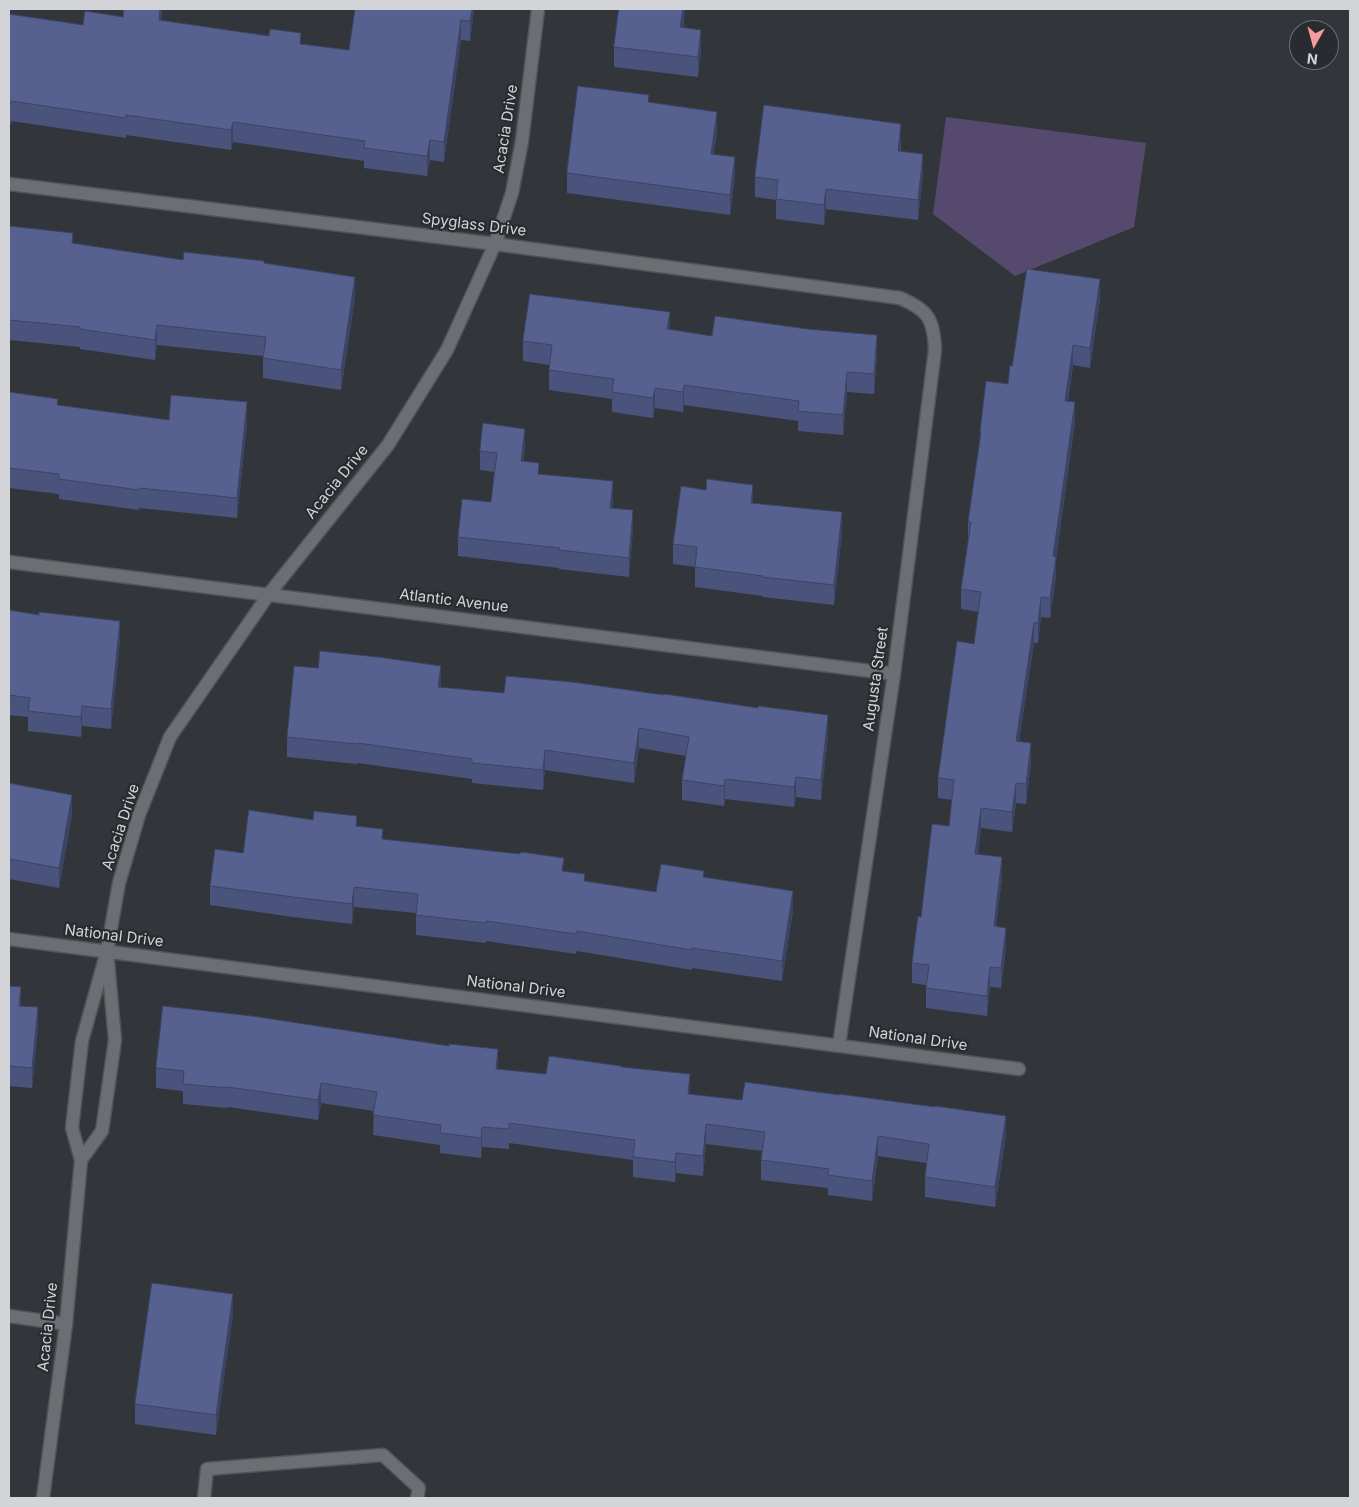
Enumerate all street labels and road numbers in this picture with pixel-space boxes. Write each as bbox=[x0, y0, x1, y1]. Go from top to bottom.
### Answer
street label: Acacia Drive bbox=[490, 83, 522, 175]
street label: Spyglass Drive bbox=[421, 210, 527, 240]
street label: Acacia Drive bbox=[302, 442, 372, 522]
street label: Atlantic Avenue bbox=[398, 585, 510, 617]
street label: Augusta Street bbox=[860, 626, 892, 732]
street label: Acacia Drive bbox=[99, 782, 143, 872]
street label: National Drive bbox=[63, 921, 165, 951]
street label: National Drive bbox=[465, 972, 567, 1002]
street label: National Drive bbox=[867, 1023, 969, 1055]
street label: Acacia Drive bbox=[34, 1282, 62, 1372]

